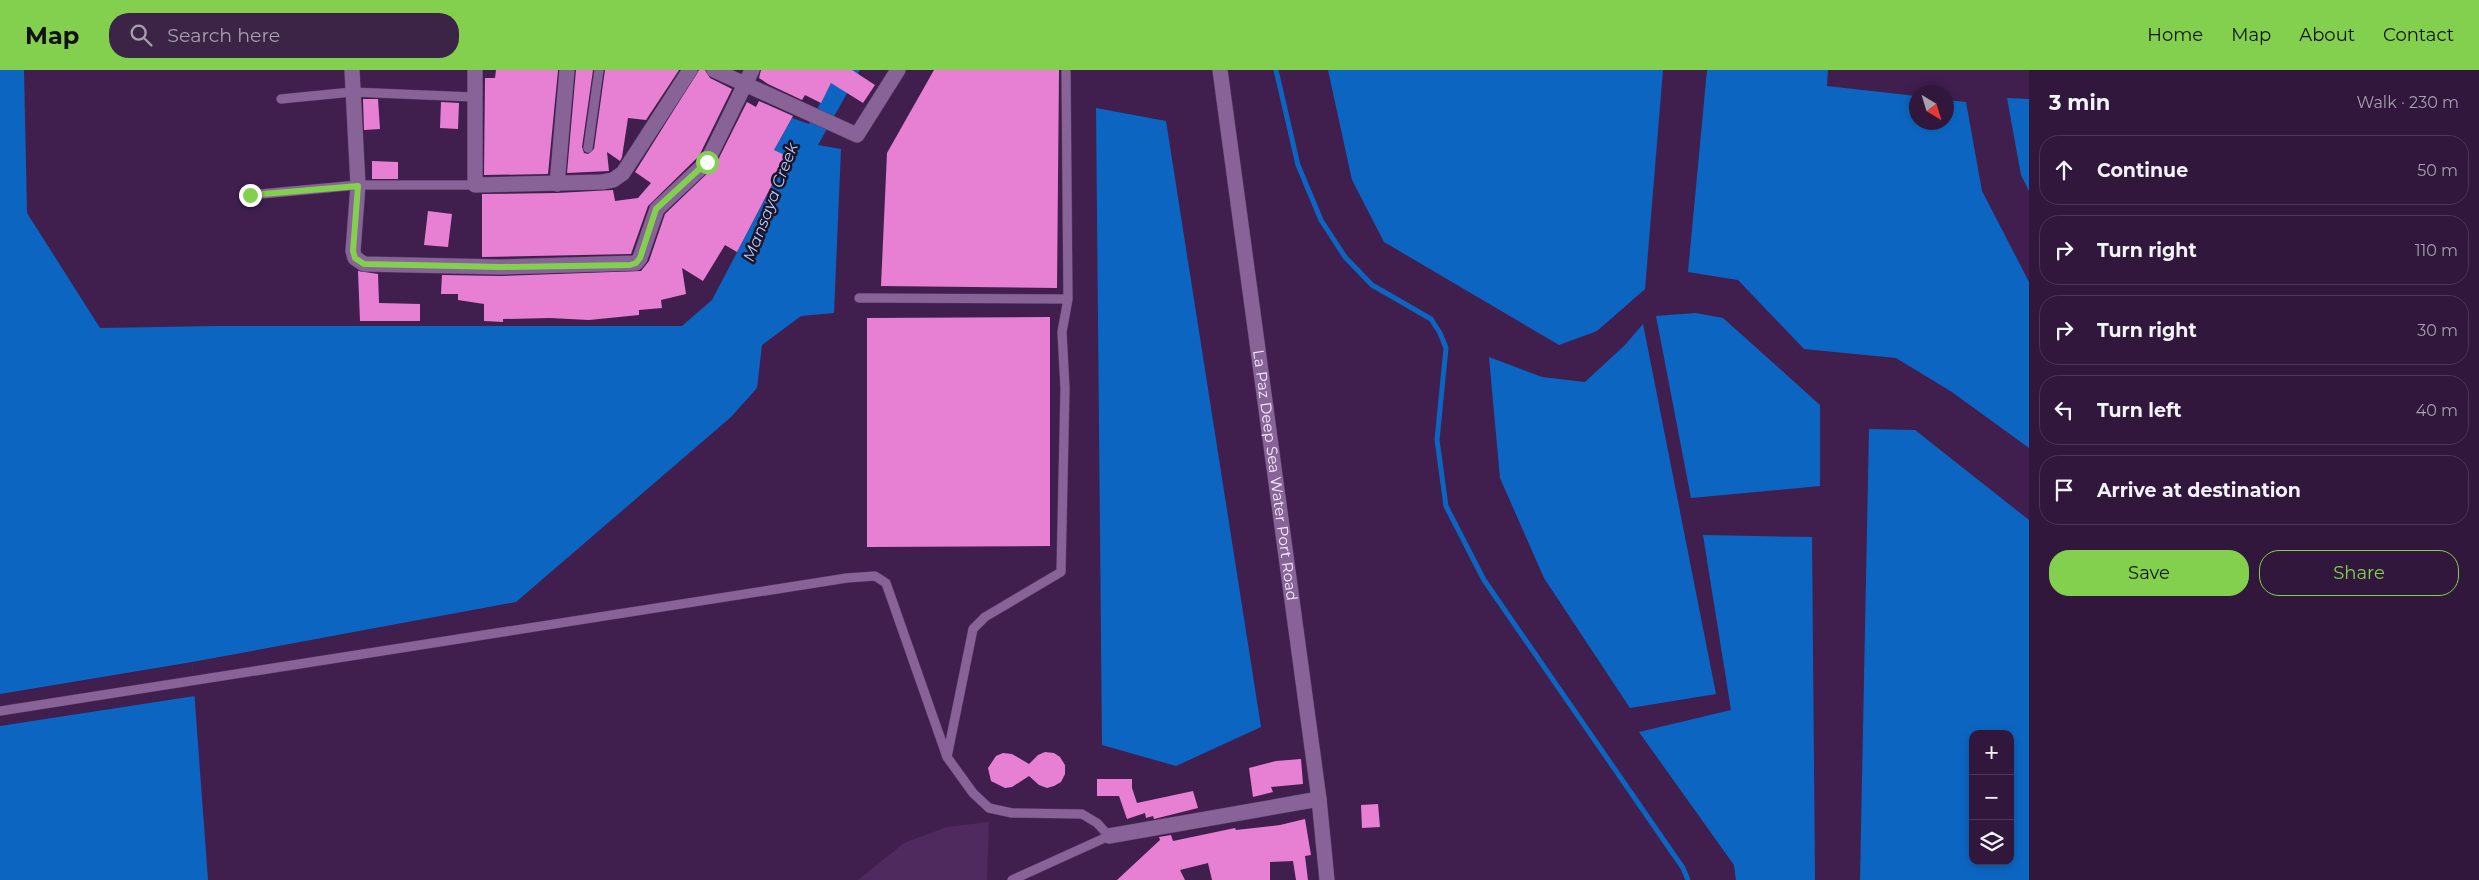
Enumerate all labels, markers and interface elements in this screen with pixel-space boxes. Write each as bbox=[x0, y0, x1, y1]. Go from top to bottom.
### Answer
search box bbox=[109, 13, 459, 58]
text: Map bbox=[25, 21, 79, 50]
icon: search bbox=[127, 21, 155, 49]
text: Search here bbox=[167, 24, 280, 47]
text: Home bbox=[2147, 24, 2203, 46]
text: Map bbox=[2231, 24, 2271, 46]
text: About bbox=[2299, 24, 2355, 46]
text: Contact bbox=[2383, 24, 2454, 46]
north arrow bbox=[1909, 85, 1954, 130]
text: 3 min bbox=[2049, 90, 2110, 115]
text: Walk · 230 m bbox=[2357, 93, 2459, 112]
water label: Mansaya Creek bbox=[739, 139, 802, 264]
route start bbox=[696, 151, 719, 174]
icon: ahead bbox=[2050, 156, 2078, 184]
text: Continue bbox=[2097, 159, 2188, 182]
text: 50 m bbox=[2417, 161, 2458, 180]
route end bbox=[239, 184, 262, 207]
icon: right bbox=[2050, 236, 2078, 264]
text: Turn right bbox=[2097, 239, 2197, 262]
text: 110 m bbox=[2415, 241, 2458, 260]
icon: right bbox=[2050, 316, 2078, 344]
text: Turn right bbox=[2097, 319, 2197, 342]
text: 30 m bbox=[2417, 321, 2458, 340]
street label: La Paz Deep Sea Water Port Road bbox=[1249, 348, 1302, 602]
icon: left bbox=[2050, 396, 2078, 424]
text: Turn left bbox=[2097, 399, 2182, 422]
text: 40 m bbox=[2416, 401, 2458, 420]
icon: arrive bbox=[2050, 476, 2078, 504]
text: Arrive at destination bbox=[2097, 479, 2301, 502]
button: Save bbox=[2049, 550, 2249, 596]
button: Share bbox=[2259, 550, 2459, 596]
map controls bbox=[1969, 730, 2014, 865]
button: + bbox=[1969, 730, 2014, 775]
button: − bbox=[1969, 775, 2014, 820]
button: layers bbox=[1969, 820, 2014, 865]

